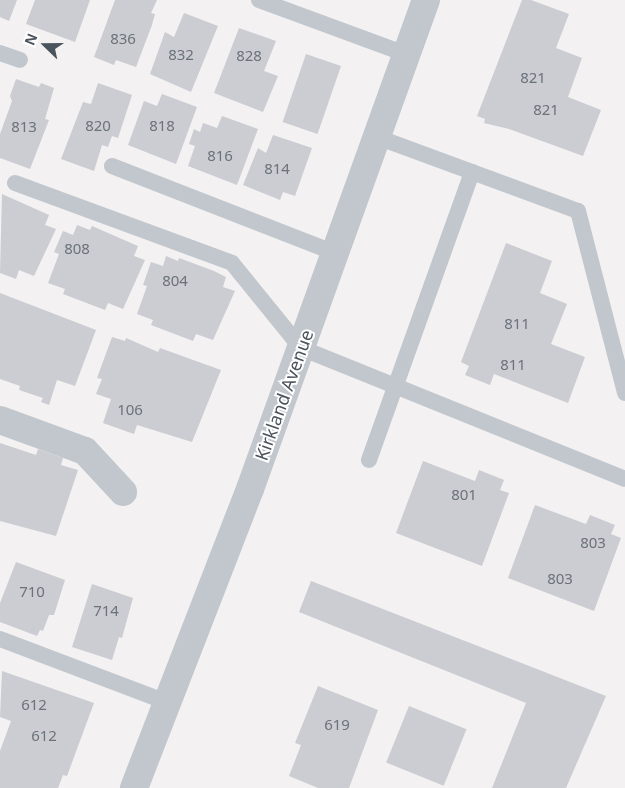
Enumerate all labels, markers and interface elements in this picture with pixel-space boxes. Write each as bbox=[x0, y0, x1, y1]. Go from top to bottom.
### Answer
north arrow bbox=[20, 20, 70, 70]
text: N bbox=[20, 30, 42, 48]
house number: 836 bbox=[110, 30, 136, 48]
house number: 832 bbox=[168, 46, 194, 64]
house number: 828 bbox=[236, 47, 262, 65]
house number: 821 bbox=[520, 69, 546, 87]
house number: 821 bbox=[533, 101, 559, 119]
house number: 820 bbox=[85, 117, 111, 135]
house number: 818 bbox=[149, 117, 175, 135]
house number: 813 bbox=[11, 118, 37, 136]
house number: 816 bbox=[207, 147, 233, 165]
house number: 814 bbox=[264, 160, 290, 178]
house number: 808 bbox=[64, 240, 90, 258]
house number: 804 bbox=[162, 272, 188, 290]
house number: 811 bbox=[504, 315, 530, 333]
street label: Kirkland Avenue bbox=[250, 327, 318, 463]
house number: 811 bbox=[500, 356, 526, 374]
house number: 106 bbox=[117, 401, 143, 419]
house number: 801 bbox=[451, 486, 477, 504]
house number: 803 bbox=[580, 534, 606, 552]
house number: 803 bbox=[547, 570, 573, 588]
house number: 710 bbox=[19, 583, 45, 601]
house number: 714 bbox=[93, 602, 119, 620]
house number: 612 bbox=[21, 696, 47, 714]
house number: 619 bbox=[324, 716, 350, 734]
house number: 612 bbox=[31, 727, 57, 745]

